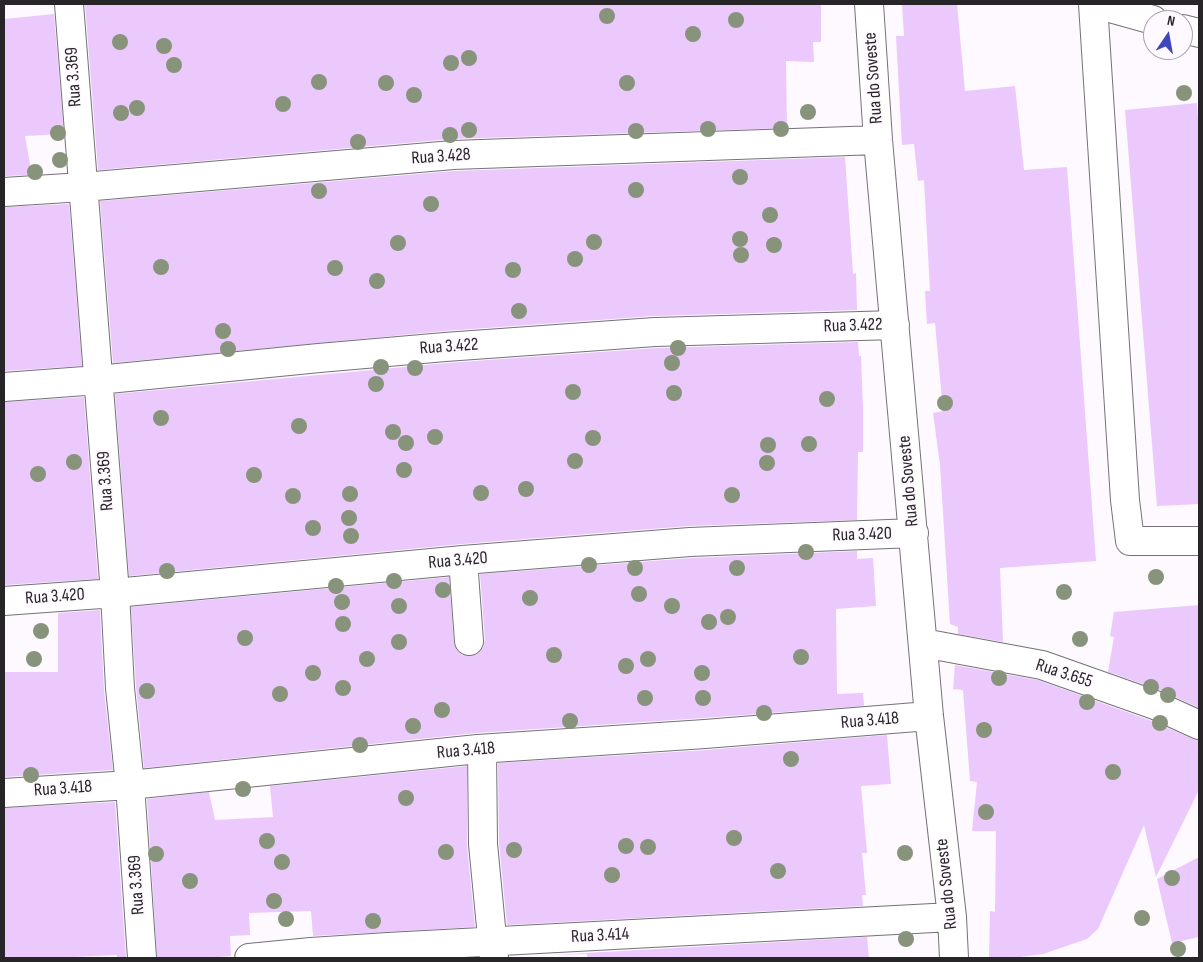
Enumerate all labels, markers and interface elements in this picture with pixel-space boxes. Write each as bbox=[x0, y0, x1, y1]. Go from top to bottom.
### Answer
north arrow bbox=[1143, 10, 1193, 60]
text: N bbox=[1166, 12, 1176, 30]
street label: Rua do Soveste bbox=[860, 32, 888, 124]
street label: Rua 3.369 bbox=[61, 46, 87, 108]
street label: Rua 3.428 bbox=[411, 144, 471, 170]
street label: Rua 3.422 bbox=[823, 314, 883, 338]
street label: Rua 3.422 bbox=[419, 334, 479, 360]
street label: Rua do Soveste bbox=[894, 434, 924, 528]
street label: Rua 3.369 bbox=[93, 450, 119, 512]
street label: Rua 3.420 bbox=[832, 523, 892, 547]
street label: Rua 3.420 bbox=[427, 548, 489, 574]
street label: Rua 3.420 bbox=[25, 584, 85, 610]
street label: Rua 3.655 bbox=[1033, 655, 1095, 693]
street label: Rua 3.418 bbox=[840, 708, 900, 734]
street label: Rua 3.418 bbox=[436, 738, 496, 764]
street label: Rua 3.418 bbox=[33, 776, 93, 802]
street label: Rua do Soveste bbox=[931, 837, 963, 931]
street label: Rua 3.369 bbox=[124, 854, 150, 916]
street label: Rua 3.414 bbox=[571, 924, 629, 948]

